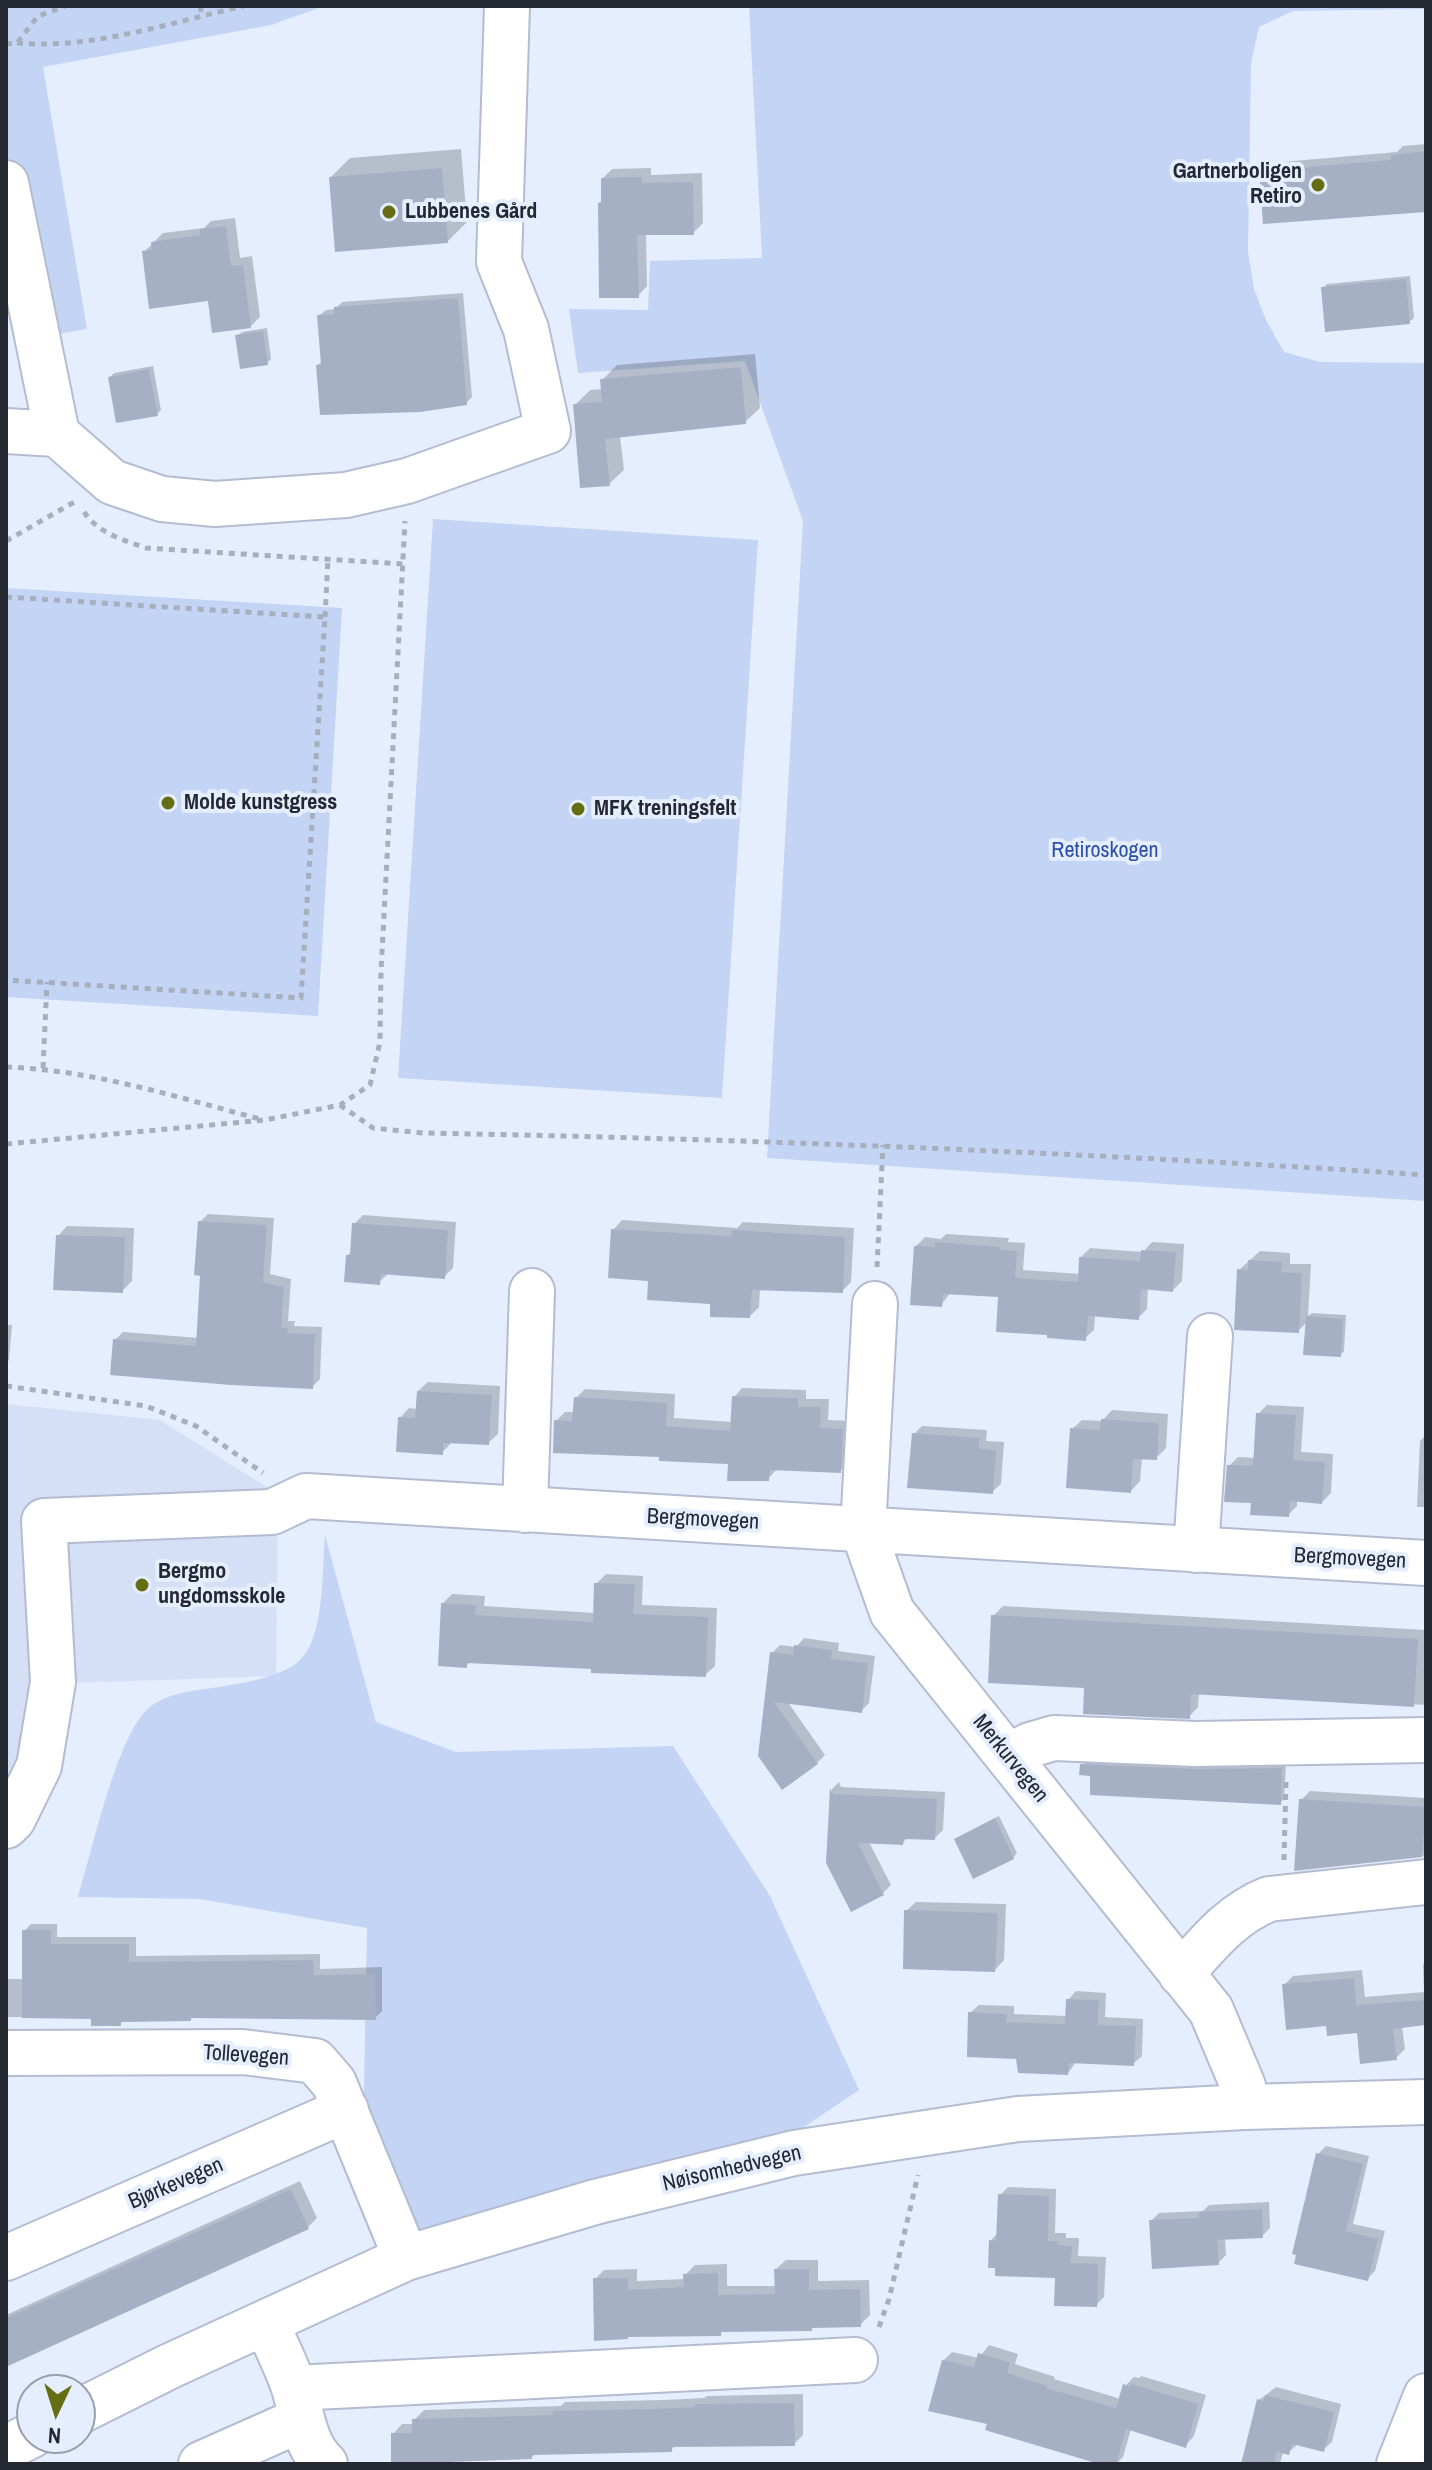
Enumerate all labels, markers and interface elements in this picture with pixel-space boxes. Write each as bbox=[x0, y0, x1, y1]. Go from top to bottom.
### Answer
place label: Gartnerboligen Retiro bbox=[1173, 159, 1302, 210]
marker: Gartnerboligen Retiro bbox=[1309, 176, 1327, 194]
place label: Lubbenes Gård bbox=[405, 199, 537, 225]
marker: Lubbenes Gård bbox=[380, 203, 398, 221]
place label: Molde kunstgress bbox=[184, 790, 337, 816]
marker: Molde kunstgress bbox=[159, 794, 177, 812]
place label: MFK treningsfelt bbox=[594, 796, 736, 822]
marker: MFK treningsfelt bbox=[569, 800, 587, 818]
park label: Retiroskogen bbox=[1051, 838, 1159, 864]
street label: Bergmovegen bbox=[646, 1504, 760, 1536]
street label: Bergmovegen bbox=[1293, 1543, 1407, 1575]
place label: Bergmo ungdomsskole bbox=[158, 1559, 285, 1610]
marker: Bergmo ungdomsskole bbox=[133, 1576, 151, 1594]
street label: Merkurvegen bbox=[967, 1710, 1053, 1808]
street label: Tollevegen bbox=[202, 2040, 290, 2072]
street label: Nøisomhedvegen bbox=[660, 2140, 804, 2198]
street label: Bjørkevegen bbox=[125, 2152, 227, 2216]
north arrow bbox=[16, 2374, 96, 2454]
text: N bbox=[47, 2421, 62, 2451]

